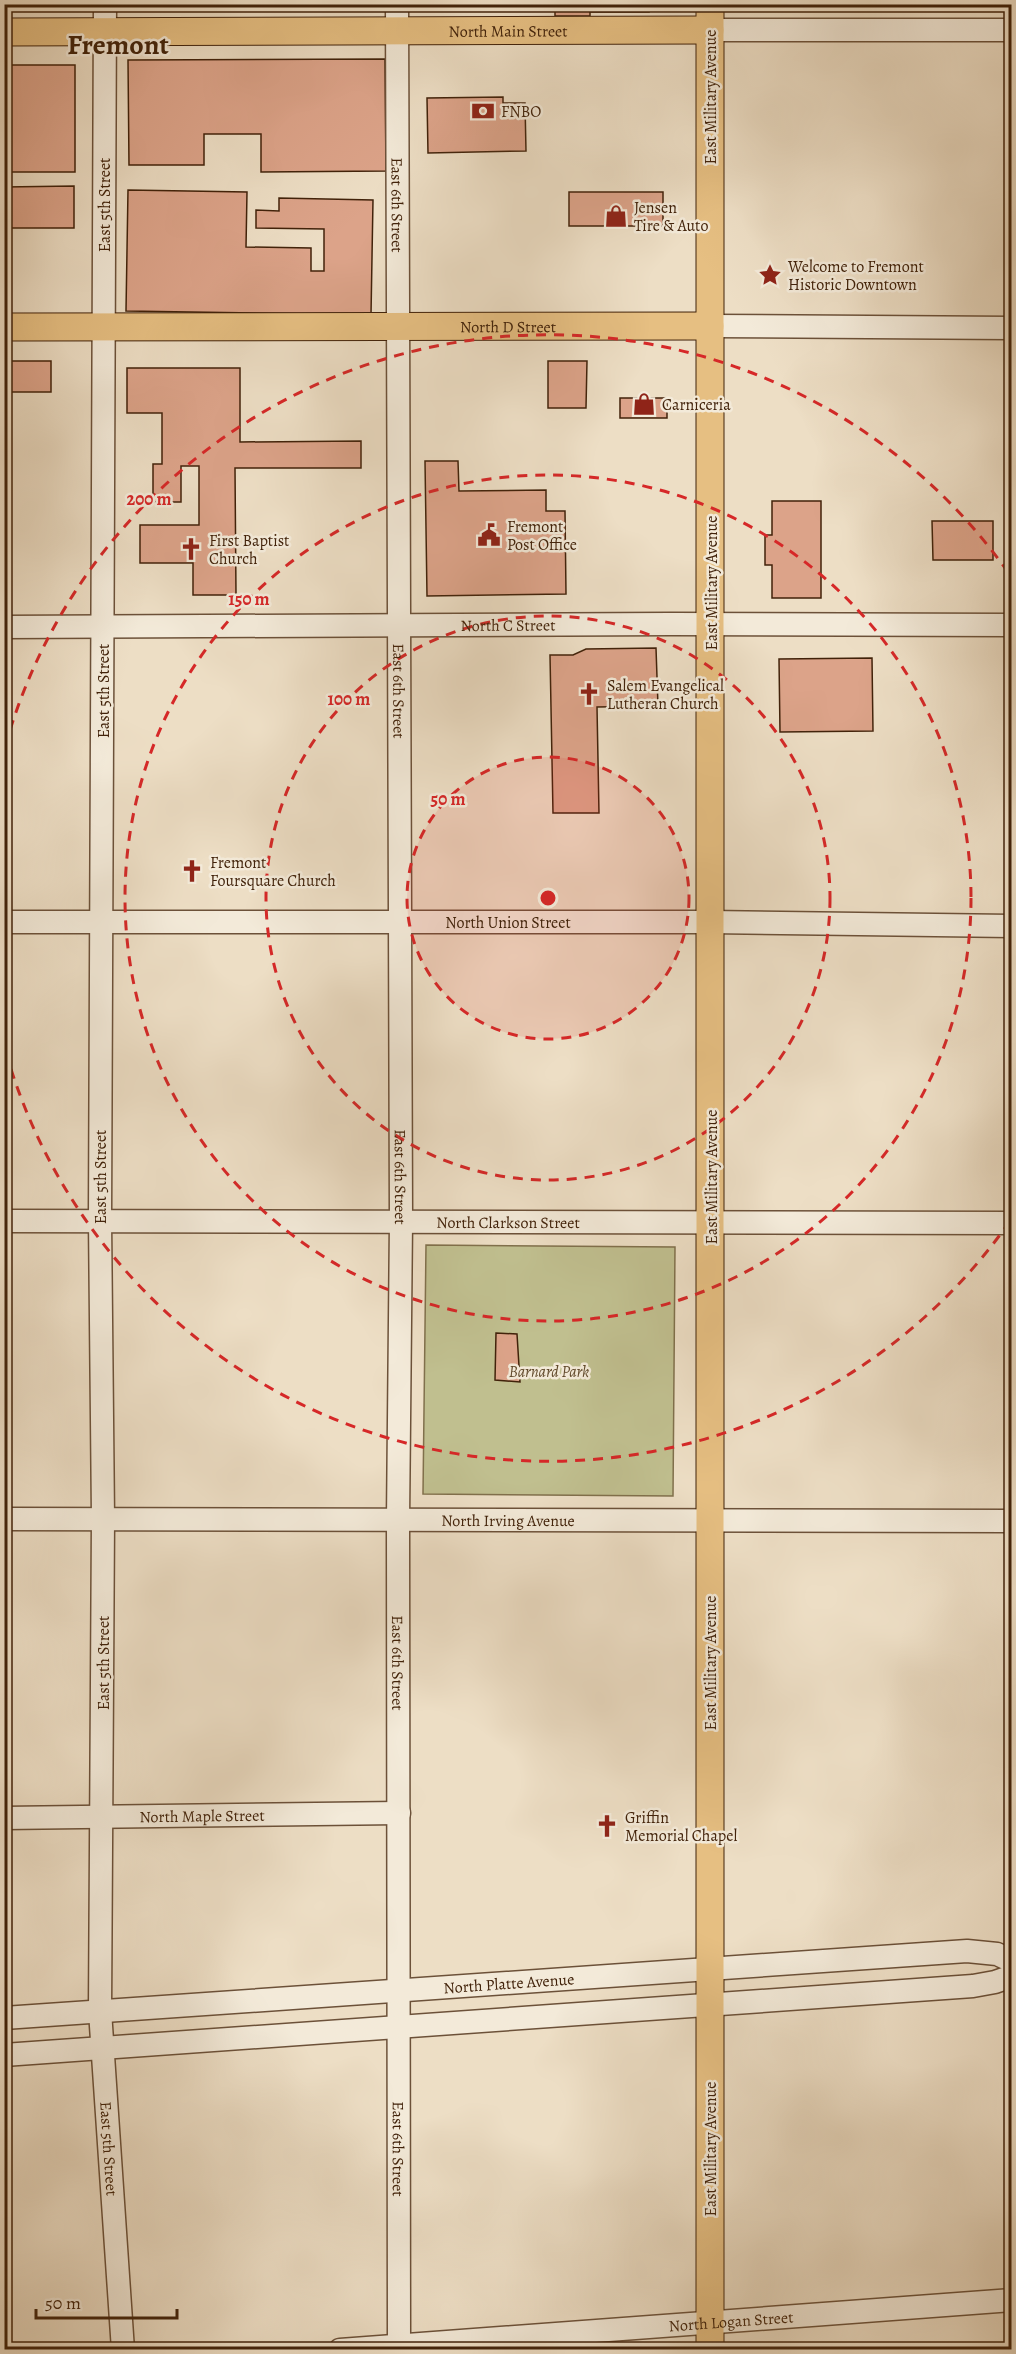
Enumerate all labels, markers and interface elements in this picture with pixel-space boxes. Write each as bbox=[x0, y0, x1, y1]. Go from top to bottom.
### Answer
street label: North Main Street bbox=[448, 20, 568, 43]
district label: Fremont bbox=[67, 26, 169, 64]
street label: East Military Avenue bbox=[700, 30, 722, 164]
bank icon: FNBO bbox=[470, 98, 496, 124]
place label: FNBO bbox=[501, 101, 541, 123]
street label: East 6th Street bbox=[386, 157, 408, 253]
street label: East 5th Street bbox=[94, 158, 116, 252]
place label: Jensen Tire & Auto bbox=[634, 197, 708, 237]
shop icon: Jensen Tire & Auto bbox=[603, 203, 629, 229]
place label: Welcome to Fremont Historic Downtown bbox=[787, 256, 924, 296]
place icon: Welcome to Fremont Historic Downtown bbox=[757, 262, 783, 288]
street label: North D Street bbox=[460, 316, 556, 338]
shop icon: Carniceria bbox=[631, 391, 657, 417]
place label: Carniceria bbox=[662, 394, 731, 416]
text: 200 m bbox=[126, 487, 172, 511]
place label: Fremont Post Office bbox=[507, 516, 577, 556]
street label: East Military Avenue bbox=[701, 516, 723, 650]
public building icon: Fremont Post Office bbox=[476, 522, 502, 548]
place label: First Baptist Church bbox=[209, 530, 289, 570]
church icon: First Baptist Church bbox=[178, 536, 204, 562]
text: 150 m bbox=[228, 587, 270, 611]
street label: North C Street bbox=[461, 615, 555, 637]
street label: East 6th Street bbox=[387, 643, 409, 739]
street label: East 5th Street bbox=[93, 644, 115, 738]
place label: Salem Evangelical Lutheran Church bbox=[607, 675, 724, 715]
church icon: Salem Evangelical Lutheran Church bbox=[576, 681, 602, 707]
text: 100 m bbox=[328, 687, 370, 711]
text: 50 m bbox=[431, 787, 465, 811]
place label: Fremont Foursquare Church bbox=[210, 852, 336, 892]
church icon: Fremont Foursquare Church bbox=[179, 858, 205, 884]
centre of rings bbox=[538, 888, 558, 908]
street label: North Union Street bbox=[445, 912, 571, 934]
street label: East Military Avenue bbox=[701, 1110, 723, 1244]
street label: East 6th Street bbox=[389, 1129, 411, 1225]
street label: East 5th Street bbox=[90, 1130, 112, 1224]
street label: North Clarkson Street bbox=[436, 1212, 580, 1234]
park label: Barnard Park bbox=[509, 1361, 589, 1383]
street label: North Irving Avenue bbox=[441, 1510, 575, 1532]
street label: East Military Avenue bbox=[700, 1596, 722, 1730]
street label: East 6th Street bbox=[386, 1615, 408, 1711]
street label: East 5th Street bbox=[93, 1616, 115, 1710]
street label: North Maple Street bbox=[139, 1805, 265, 1828]
place label: Griffin Memorial Chapel bbox=[625, 1807, 737, 1847]
church icon: Griffin Memorial Chapel bbox=[594, 1813, 620, 1839]
street label: North Platte Avenue bbox=[443, 1968, 575, 1999]
street label: East Military Avenue bbox=[700, 2082, 722, 2216]
street label: East 5th Street bbox=[94, 2101, 123, 2197]
street label: East 6th Street bbox=[387, 2101, 409, 2197]
scale bar bbox=[36, 2282, 177, 2320]
text: 50 m bbox=[45, 2291, 81, 2315]
street label: North Logan Street bbox=[668, 2306, 794, 2338]

